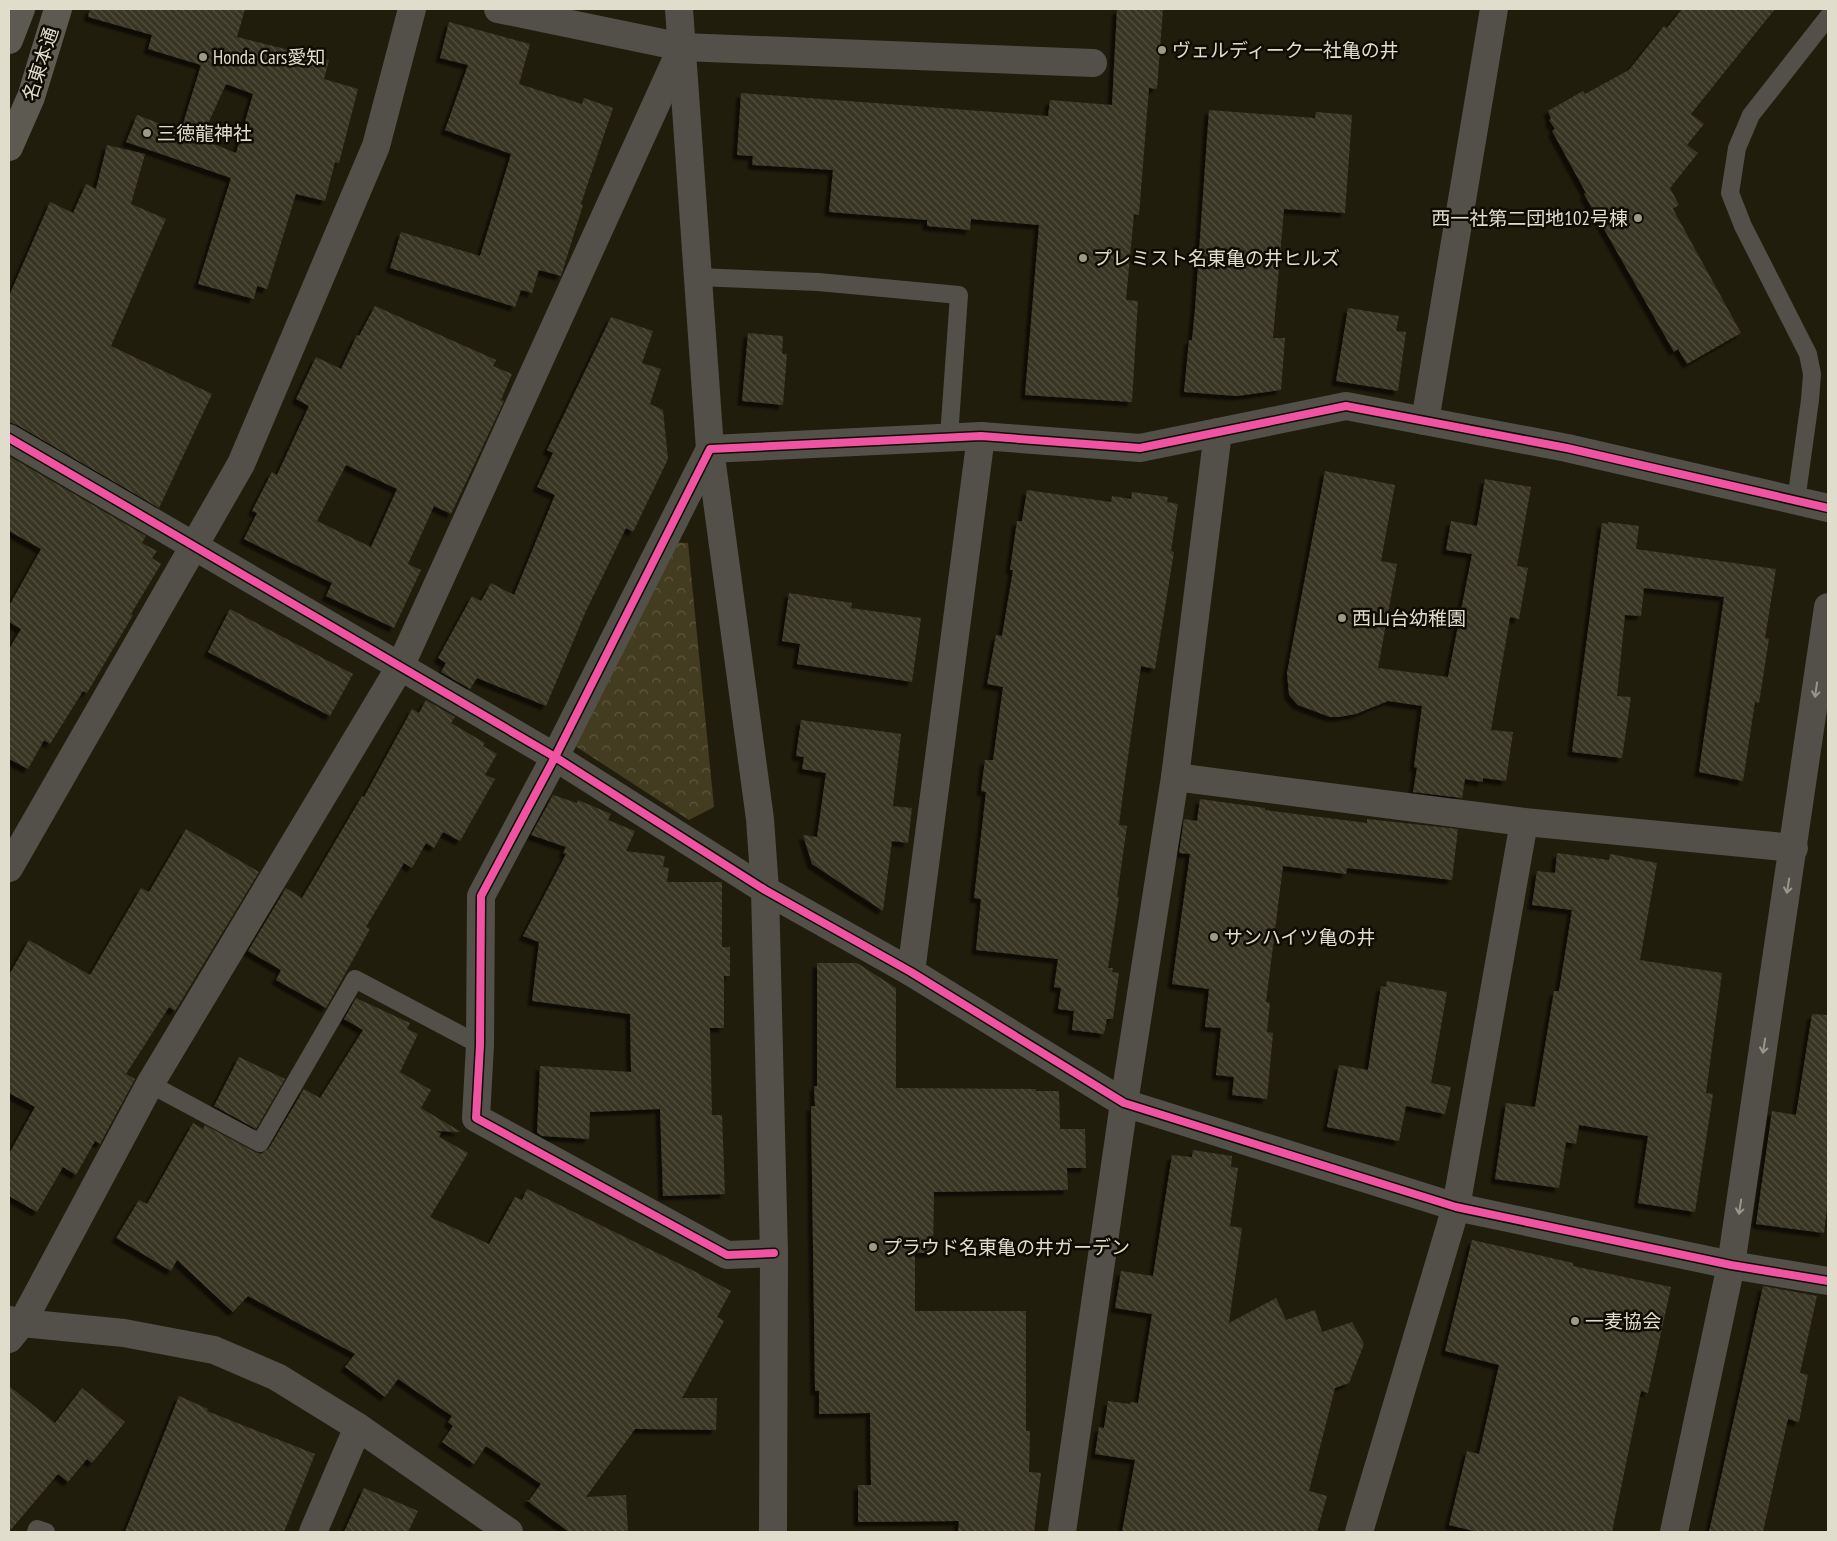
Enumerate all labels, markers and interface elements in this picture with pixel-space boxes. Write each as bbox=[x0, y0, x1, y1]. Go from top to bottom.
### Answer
street label: 名東本通 bbox=[17, 24, 63, 104]
place label: ヴェルディーク一社亀の井 bbox=[1172, 38, 1399, 62]
marker: ヴェルディーク一社亀の井 bbox=[1156, 44, 1168, 56]
place label: Honda Cars愛知 bbox=[213, 45, 325, 69]
marker: Honda Cars愛知 bbox=[197, 51, 209, 63]
place label: 三徳龍神社 bbox=[157, 121, 252, 145]
marker: 三徳龍神社 bbox=[141, 127, 153, 139]
place label: 西一社第二団地102号棟 bbox=[1431, 206, 1628, 230]
marker: 西一社第二団地102号棟 bbox=[1632, 212, 1644, 224]
place label: プレミスト名東亀の井ヒルズ bbox=[1093, 246, 1340, 270]
marker: プレミスト名東亀の井ヒルズ bbox=[1077, 252, 1089, 264]
place label: 西山台幼稚園 bbox=[1352, 606, 1466, 630]
marker: 西山台幼稚園 bbox=[1336, 612, 1348, 624]
one-way arrow bbox=[1811, 682, 1821, 698]
one-way arrow bbox=[1783, 877, 1793, 893]
place label: サンハイツ亀の井 bbox=[1224, 925, 1376, 949]
marker: サンハイツ亀の井 bbox=[1208, 931, 1220, 943]
one-way arrow bbox=[1759, 1038, 1769, 1054]
one-way arrow bbox=[1735, 1199, 1745, 1215]
place label: プラウド名東亀の井ガーデン bbox=[883, 1235, 1130, 1259]
marker: プラウド名東亀の井ガーデン bbox=[867, 1241, 879, 1253]
place label: 一麦協会 bbox=[1585, 1309, 1661, 1333]
marker: 一麦協会 bbox=[1569, 1315, 1581, 1327]

